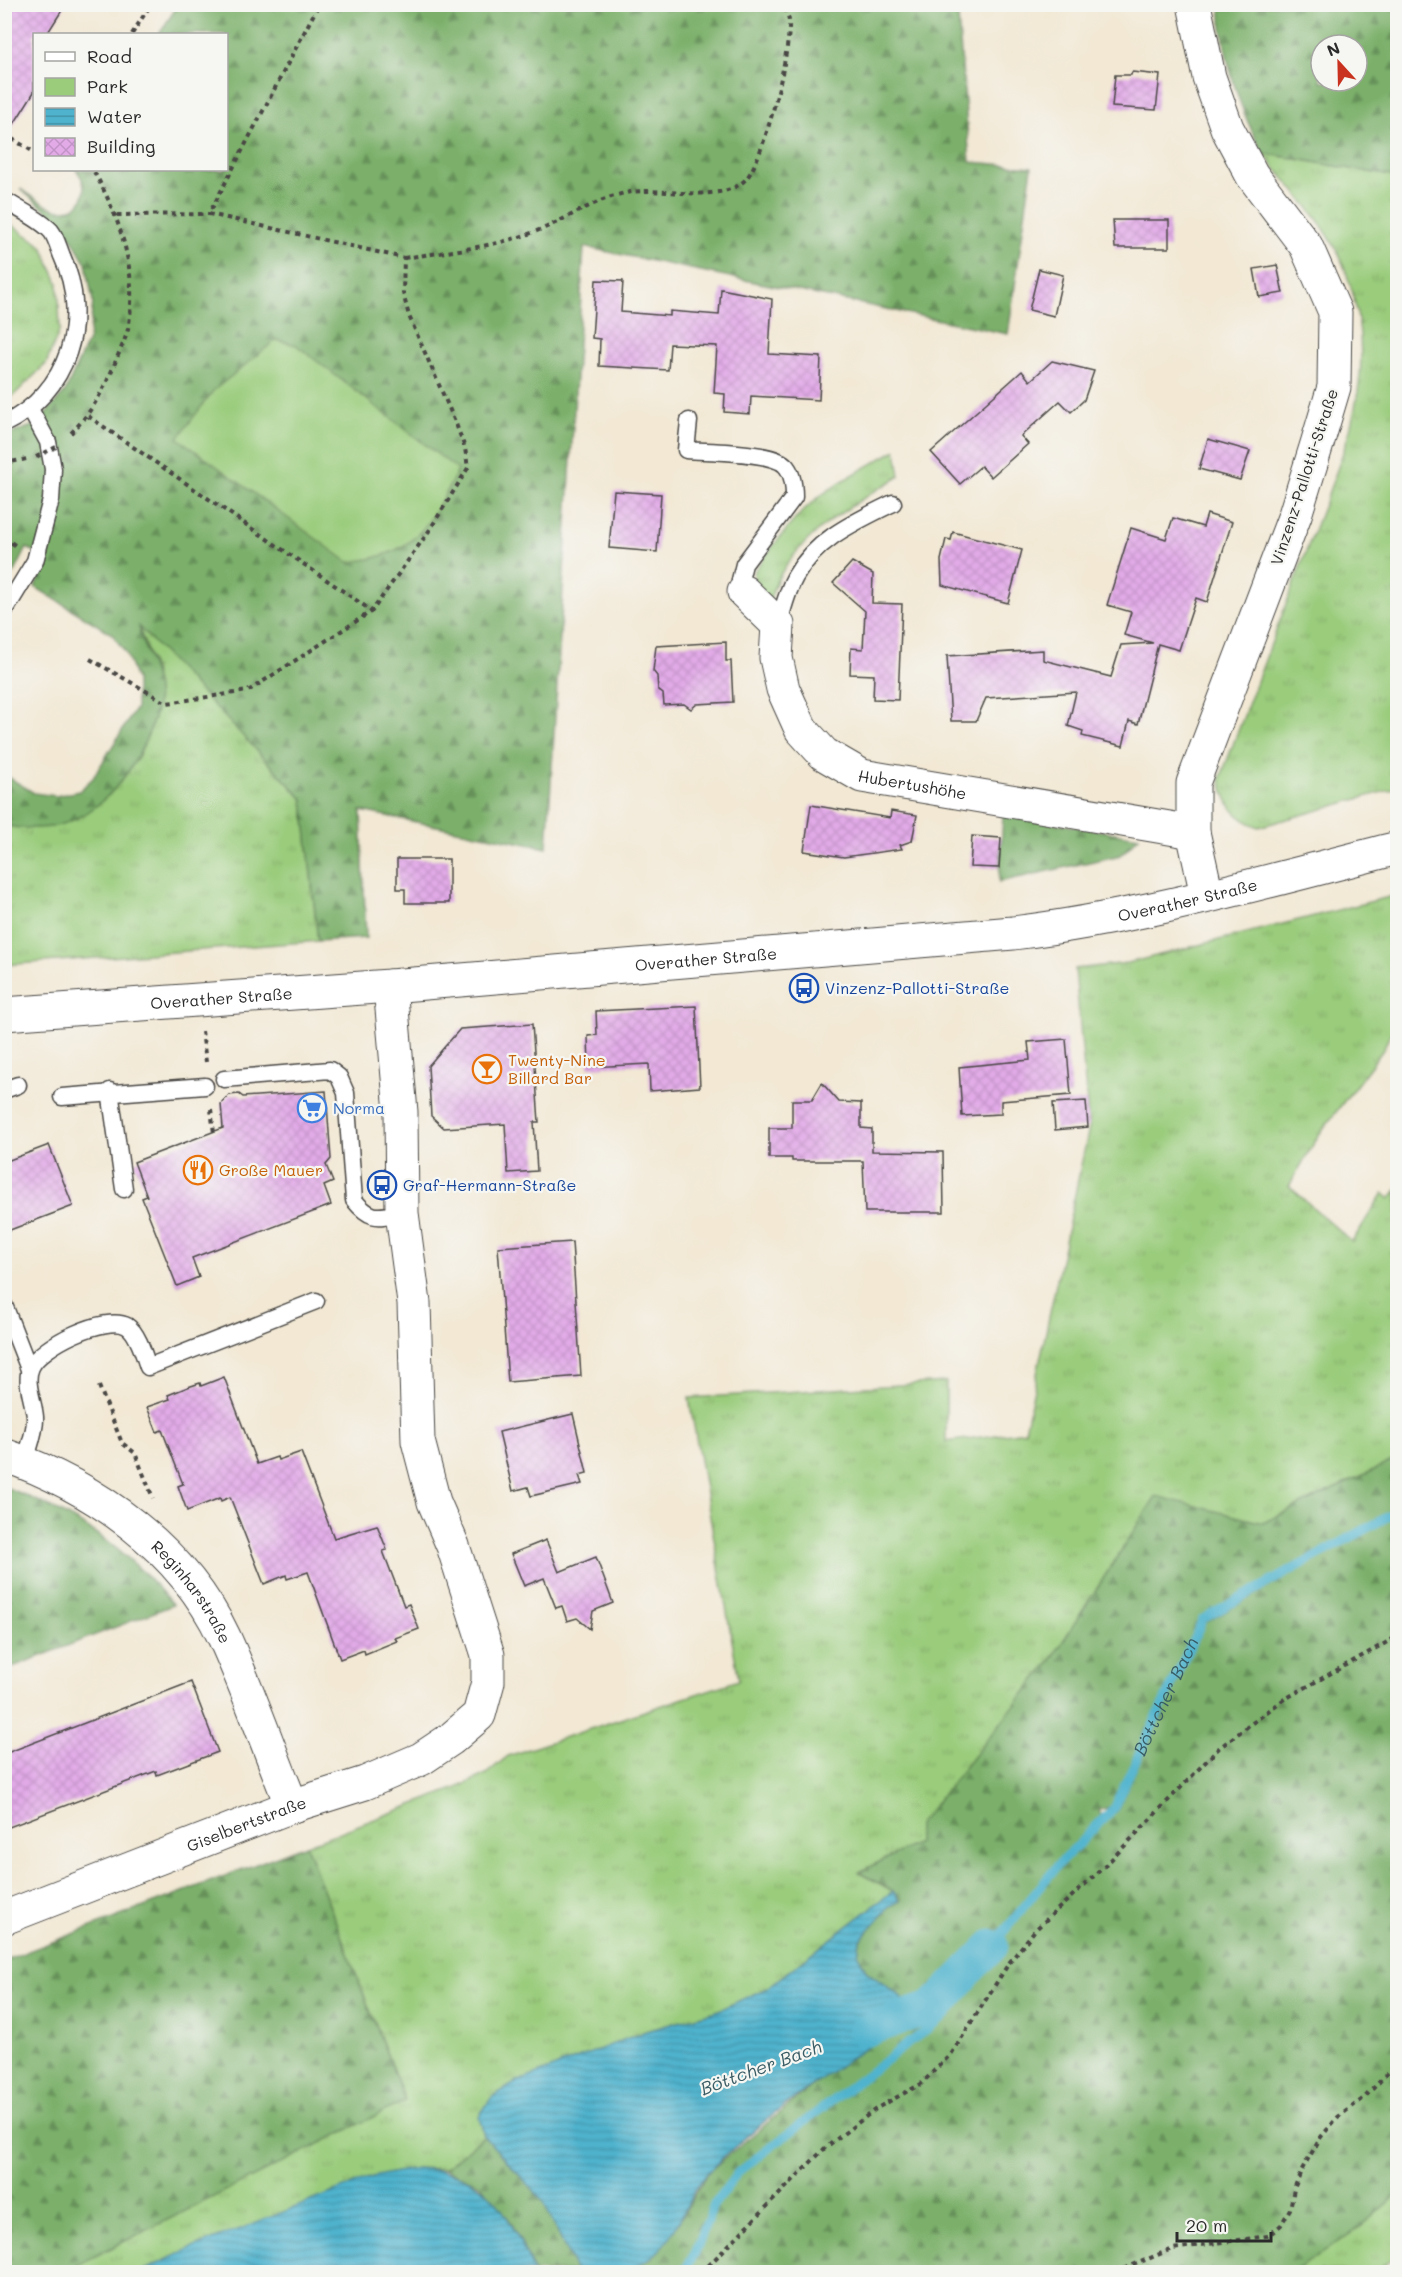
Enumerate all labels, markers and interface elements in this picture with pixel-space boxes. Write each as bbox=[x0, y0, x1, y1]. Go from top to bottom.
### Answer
legend bbox=[33, 33, 228, 171]
north arrow bbox=[1309, 33, 1369, 93]
text: N bbox=[1324, 37, 1343, 61]
text: Road bbox=[87, 44, 132, 68]
text: Park bbox=[87, 74, 128, 98]
text: Water bbox=[87, 104, 142, 128]
text: Building bbox=[87, 134, 155, 158]
street label: Vinzenz-Pallotti-Straße bbox=[1265, 386, 1342, 568]
street label: Hubertushöhe bbox=[857, 765, 968, 803]
street label: Overather Straße bbox=[1116, 873, 1259, 926]
street label: Overather Straße bbox=[634, 942, 778, 975]
bus stop icon: Vinzenz-Pallotti-Straße bbox=[788, 972, 820, 1004]
place label: Vinzenz-Pallotti-Straße bbox=[825, 977, 1009, 998]
street label: Overather Straße bbox=[150, 982, 293, 1013]
place label: Twenty-Nine Billard Bar bbox=[508, 1049, 606, 1088]
bar icon: Twenty-Nine Billard Bar bbox=[471, 1053, 503, 1085]
supermarket icon: Norma bbox=[296, 1092, 328, 1124]
place label: Norma bbox=[333, 1097, 385, 1118]
restaurant icon: Große Mauer bbox=[182, 1154, 214, 1186]
place label: Große Mauer bbox=[219, 1159, 323, 1180]
bus stop icon: Graf-Hermann-Straße bbox=[366, 1169, 398, 1201]
place label: Graf-Hermann-Straße bbox=[403, 1174, 576, 1195]
street label: Reginharstraße bbox=[147, 1535, 236, 1646]
water label: Böttcher Bach bbox=[1127, 1633, 1203, 1759]
street label: Giselbertstraße bbox=[183, 1791, 309, 1856]
water label: Böttcher Bach bbox=[697, 2034, 825, 2100]
scale bar bbox=[1177, 2205, 1272, 2243]
text: 20 m bbox=[1186, 2213, 1227, 2237]

